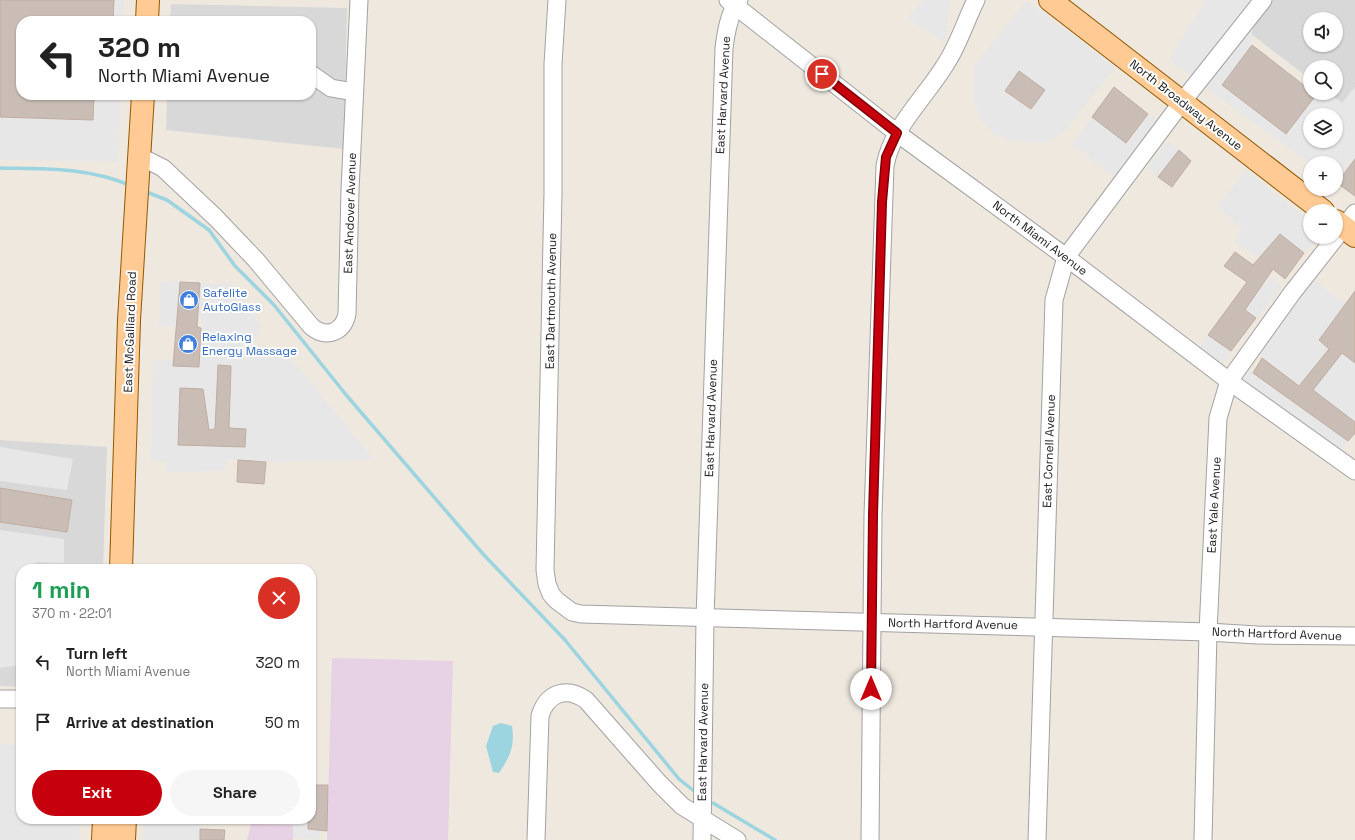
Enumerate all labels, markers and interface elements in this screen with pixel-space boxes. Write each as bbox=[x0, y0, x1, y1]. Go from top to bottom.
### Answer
map controls bbox=[1303, 12, 1343, 244]
button: sound bbox=[1303, 12, 1343, 52]
text: 320 m bbox=[98, 29, 181, 65]
icon: left bbox=[32, 32, 84, 84]
street label: East Harvard Avenue bbox=[712, 36, 734, 154]
street label: North Broadway Avenue bbox=[1126, 56, 1246, 154]
pin bbox=[805, 57, 839, 91]
button: search bbox=[1303, 60, 1343, 100]
icon: arrive bbox=[811, 63, 833, 85]
text: North Miami Avenue bbox=[98, 64, 270, 87]
button: layers bbox=[1303, 108, 1343, 148]
street label: East Andover Avenue bbox=[340, 152, 360, 274]
button: + bbox=[1303, 156, 1343, 196]
street label: North Miami Avenue bbox=[989, 197, 1091, 279]
button: − bbox=[1303, 204, 1343, 244]
street label: East Dartmouth Avenue bbox=[542, 233, 560, 369]
street label: East McGalliard Road bbox=[120, 271, 140, 393]
place label: Safelite AutoGlass bbox=[203, 285, 261, 315]
shop icon: Safelite AutoGlass bbox=[178, 289, 200, 311]
place label: Relaxing Energy Massage bbox=[202, 329, 297, 359]
shop icon: Relaxing Energy Massage bbox=[177, 333, 199, 355]
street label: East Harvard Avenue bbox=[701, 359, 721, 477]
street label: East Cornell Avenue bbox=[1039, 394, 1059, 508]
street label: East Yale Avenue bbox=[1203, 456, 1225, 554]
text: 1 min bbox=[32, 574, 91, 605]
button: close bbox=[258, 577, 300, 619]
text: 370 m · 22:01 bbox=[32, 605, 112, 622]
street label: North Hartford Avenue bbox=[888, 615, 1018, 633]
street label: North Hartford Avenue bbox=[1212, 624, 1342, 644]
text: Turn left bbox=[66, 644, 128, 663]
icon: left bbox=[32, 651, 54, 673]
text: 320 m bbox=[256, 653, 300, 672]
text: North Miami Avenue bbox=[66, 663, 190, 680]
position arrow bbox=[850, 668, 892, 710]
street label: East Harvard Avenue bbox=[694, 683, 712, 801]
icon: arrive bbox=[32, 711, 54, 733]
text: Arrive at destination bbox=[66, 713, 214, 732]
text: 50 m bbox=[265, 713, 300, 732]
button: Exit bbox=[32, 770, 162, 816]
button: Share bbox=[170, 770, 300, 816]

